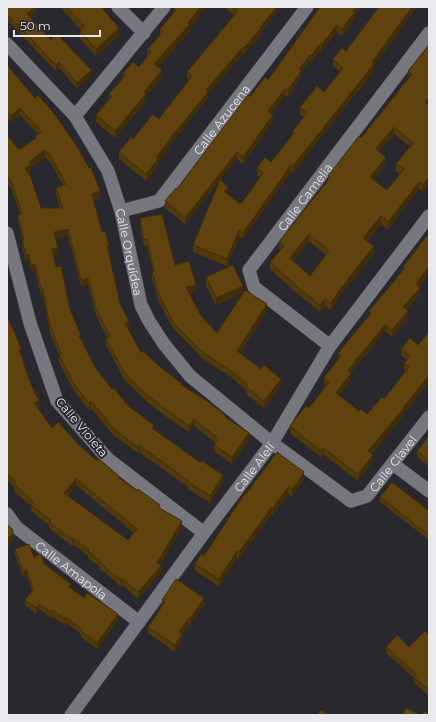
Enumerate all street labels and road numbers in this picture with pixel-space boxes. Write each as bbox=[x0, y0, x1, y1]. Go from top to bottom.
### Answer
street label: Calle Azucena bbox=[190, 81, 253, 157]
street label: Calle Camelia bbox=[274, 160, 335, 234]
street label: Calle Orquídea bbox=[113, 207, 146, 297]
street label: Calle Violeta bbox=[53, 394, 111, 460]
street label: Calle Clavel bbox=[366, 432, 419, 495]
street label: Calle Alelí bbox=[230, 439, 278, 495]
street label: Calle Amapola bbox=[33, 537, 110, 602]

